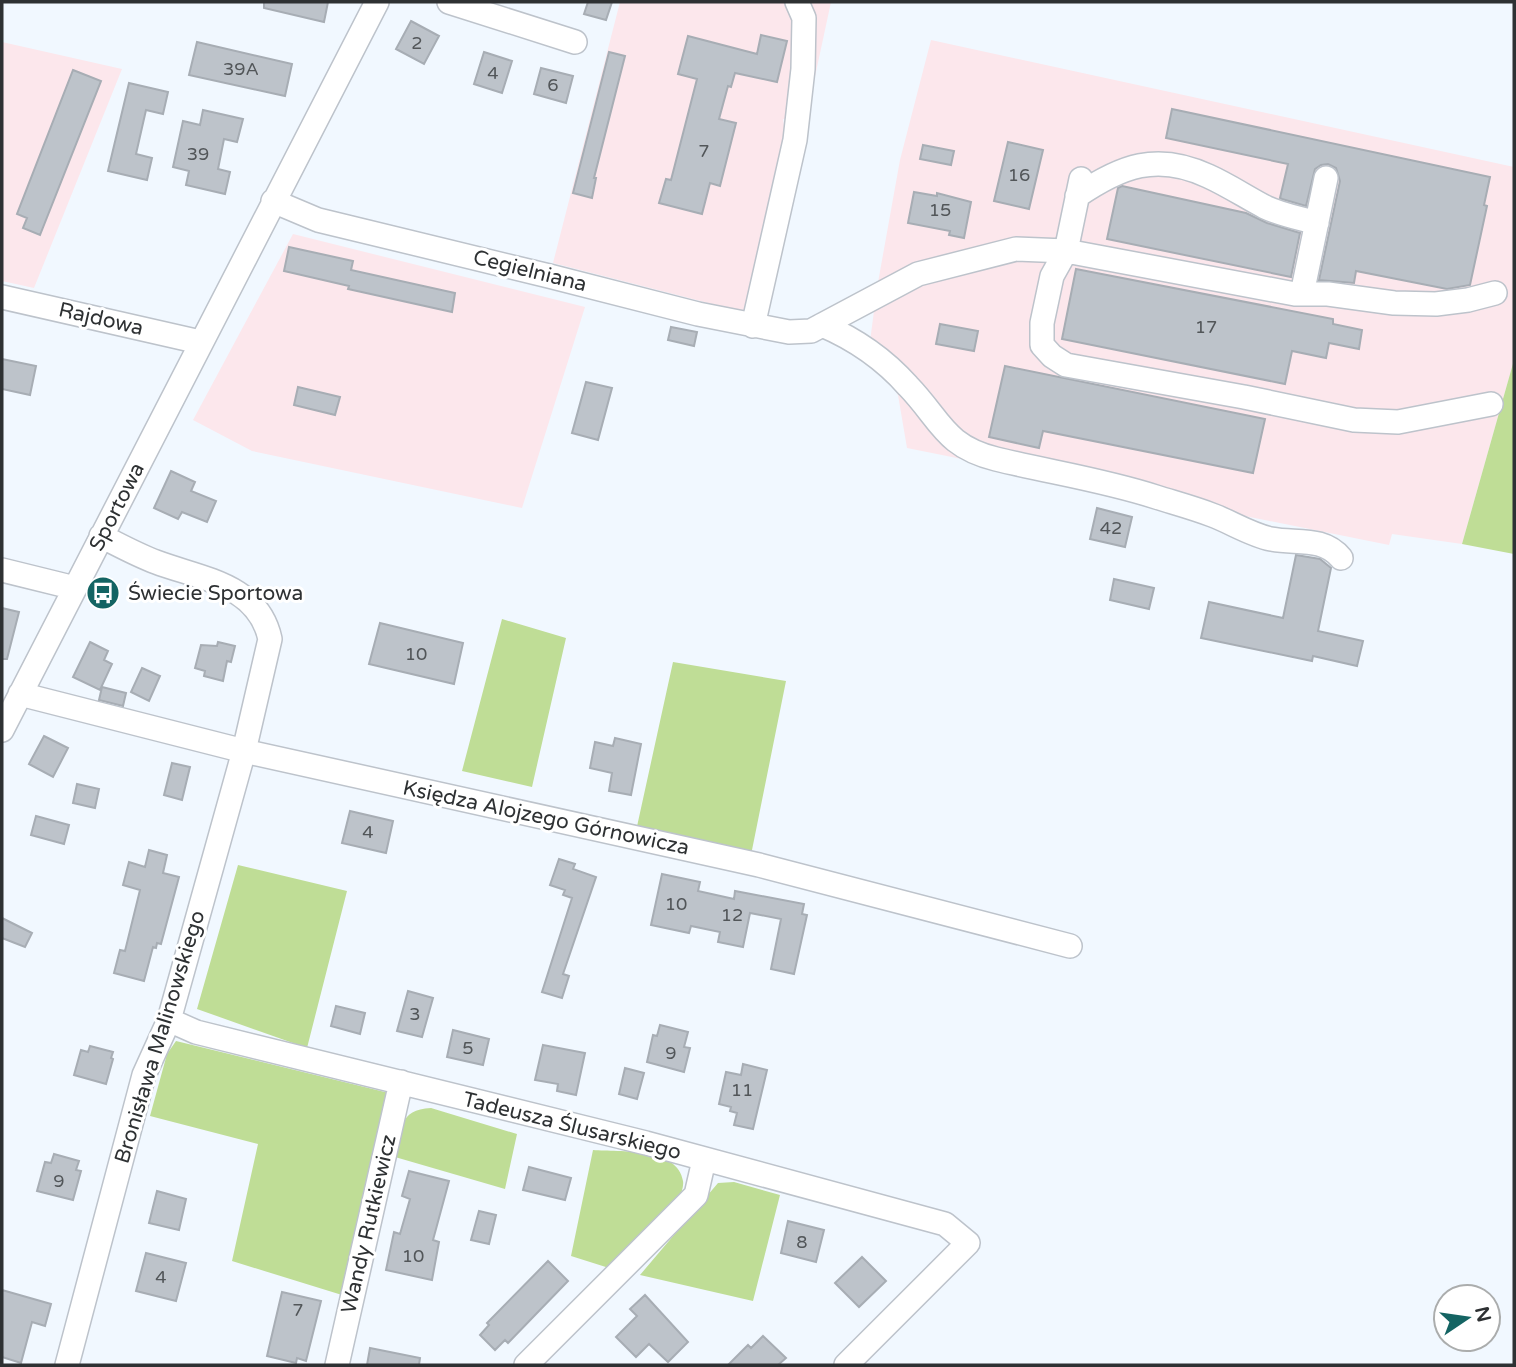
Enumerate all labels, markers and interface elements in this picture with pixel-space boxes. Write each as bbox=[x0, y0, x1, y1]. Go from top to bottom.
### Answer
house number: 2 bbox=[411, 32, 423, 54]
house number: 39A bbox=[223, 58, 259, 80]
house number: 4 bbox=[487, 62, 499, 84]
house number: 6 bbox=[547, 74, 559, 96]
house number: 7 bbox=[698, 140, 710, 162]
house number: 39 bbox=[187, 143, 209, 165]
house number: 16 bbox=[1008, 164, 1030, 186]
house number: 15 bbox=[929, 199, 951, 221]
street label: Cegielniana bbox=[471, 245, 589, 297]
street label: Rajdowa bbox=[56, 297, 146, 341]
house number: 17 bbox=[1195, 316, 1217, 338]
street label: Sportowa bbox=[84, 459, 150, 555]
house number: 42 bbox=[1100, 517, 1122, 539]
bus stop icon: Świecie Sportowa bbox=[84, 574, 122, 612]
place label: Świecie Sportowa bbox=[128, 581, 303, 606]
house number: 10 bbox=[405, 643, 427, 665]
street label: Księdza Alojzego Górnowicza bbox=[400, 775, 692, 861]
house number: 4 bbox=[362, 821, 374, 843]
house number: 10 bbox=[665, 893, 687, 915]
house number: 12 bbox=[721, 904, 743, 926]
street label: Bronisława Malinowskiego bbox=[110, 908, 210, 1166]
house number: 3 bbox=[409, 1003, 421, 1025]
house number: 5 bbox=[462, 1037, 474, 1059]
house number: 9 bbox=[665, 1042, 677, 1064]
house number: 11 bbox=[731, 1079, 753, 1101]
street label: Tadeusza Ślusarskiego bbox=[460, 1087, 684, 1165]
street label: Wandy Rutkiewicz bbox=[336, 1132, 402, 1316]
house number: 9 bbox=[53, 1170, 65, 1192]
house number: 8 bbox=[796, 1231, 808, 1253]
house number: 10 bbox=[402, 1245, 424, 1267]
house number: 4 bbox=[155, 1266, 167, 1288]
north arrow bbox=[1432, 1283, 1502, 1353]
house number: 7 bbox=[292, 1299, 304, 1321]
text: N bbox=[1470, 1304, 1495, 1324]

